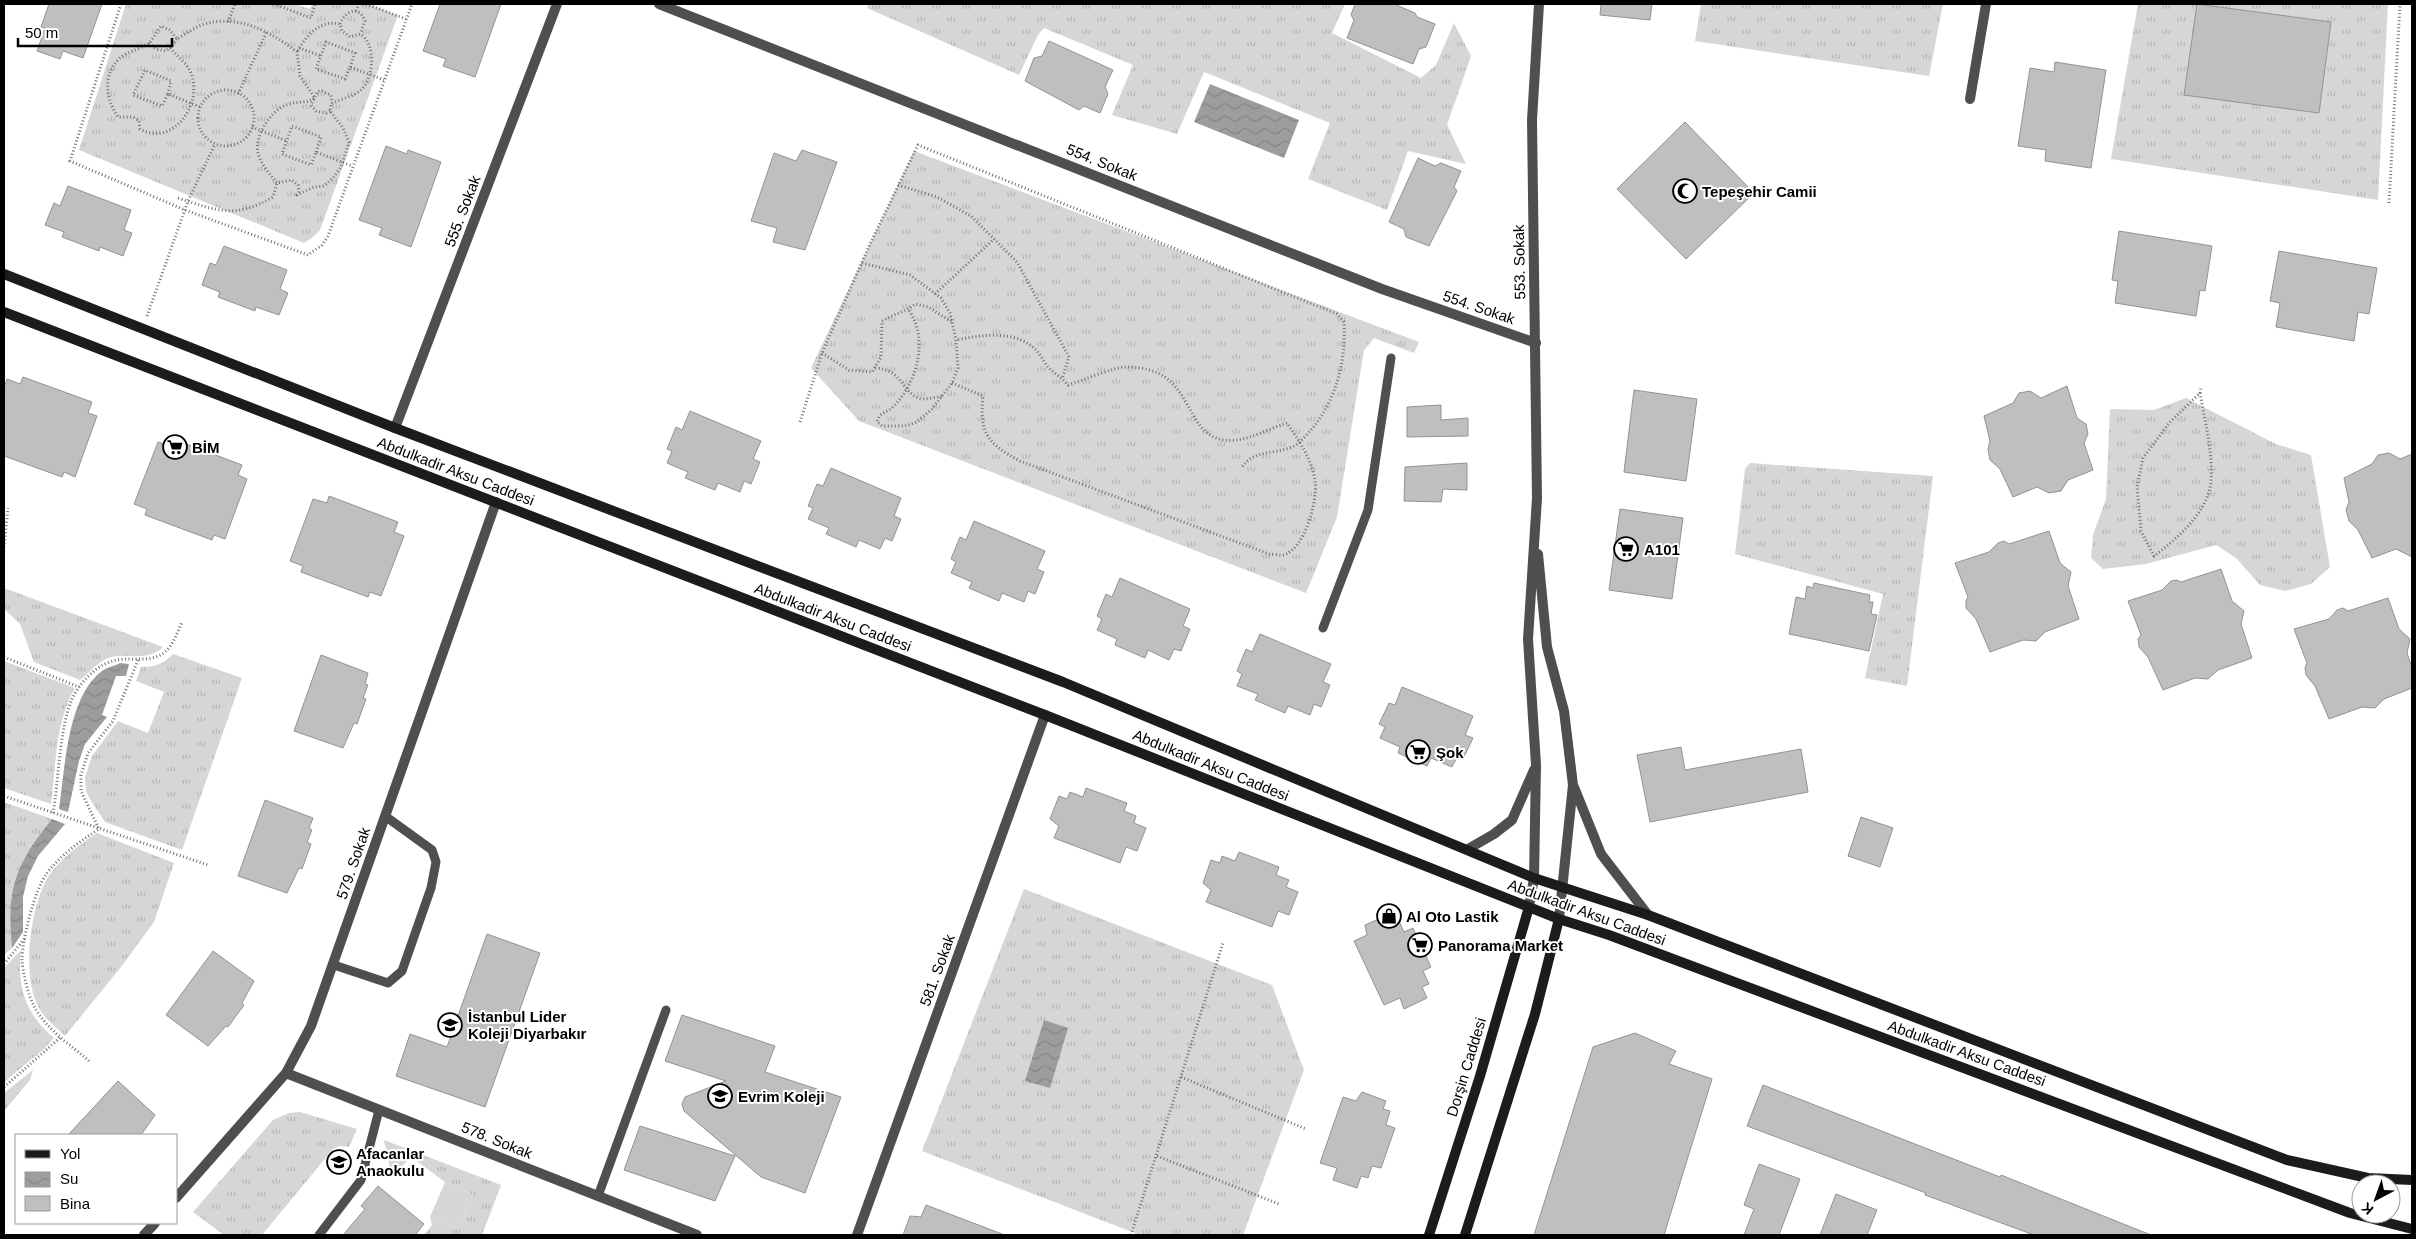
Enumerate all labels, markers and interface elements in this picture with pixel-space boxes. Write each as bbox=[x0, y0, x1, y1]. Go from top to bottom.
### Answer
scale bar bbox=[18, 15, 171, 47]
text: 50 m bbox=[25, 24, 58, 41]
street label: 554. Sokak bbox=[1064, 140, 1140, 184]
street label: 555. Sokak bbox=[441, 172, 484, 249]
mosque icon: Tepeşehir Camii bbox=[1672, 178, 1698, 204]
place label: Tepeşehir Camii bbox=[1702, 183, 1817, 200]
street label: 553. Sokak bbox=[1510, 224, 1528, 300]
street label: 554. Sokak bbox=[1441, 287, 1518, 327]
street label: Abdulkadir Aksu Caddesi bbox=[375, 433, 537, 509]
supermarket icon: BİM bbox=[162, 434, 188, 460]
place label: BİM bbox=[192, 439, 220, 456]
supermarket icon: A101 bbox=[1613, 536, 1639, 562]
place label: A101 bbox=[1644, 541, 1680, 558]
street label: Abdulkadir Aksu Caddesi bbox=[752, 579, 914, 655]
street label: Abdulkadir Aksu Caddesi bbox=[1131, 726, 1291, 804]
supermarket icon: Şok bbox=[1405, 739, 1431, 765]
place label: Şok bbox=[1436, 744, 1464, 761]
street label: 579. Sokak bbox=[333, 824, 373, 901]
street label: Abdulkadir Aksu Caddesi bbox=[1506, 875, 1668, 949]
shop icon: Al Oto Lastik bbox=[1376, 903, 1402, 929]
place label: Al Oto Lastik bbox=[1406, 908, 1499, 925]
street label: 581. Sokak bbox=[916, 931, 958, 1008]
supermarket icon: Panorama Market bbox=[1407, 932, 1433, 958]
place label: Panorama Market bbox=[1438, 937, 1563, 954]
place label: İstanbul Lider Koleji Diyarbakır bbox=[468, 1008, 587, 1042]
school or university icon: İstanbul Lider Koleji Diyarbakır bbox=[437, 1012, 463, 1038]
street label: Dorşin Caddesi bbox=[1443, 1015, 1489, 1119]
street label: Abdulkadir Aksu Caddesi bbox=[1886, 1016, 2048, 1090]
school or university icon: Evrim Koleji bbox=[707, 1083, 733, 1109]
place label: Evrim Koleji bbox=[738, 1088, 825, 1105]
street label: 578. Sokak bbox=[459, 1118, 535, 1162]
legend bbox=[15, 1134, 178, 1224]
text: Yol bbox=[60, 1145, 80, 1162]
place label: Afacanlar Anaokulu bbox=[356, 1145, 425, 1179]
school or university icon: Afacanlar Anaokulu bbox=[326, 1149, 352, 1175]
text: Su bbox=[60, 1170, 78, 1187]
north arrow bbox=[2351, 1174, 2401, 1224]
text: Bina bbox=[60, 1195, 91, 1212]
text: K bbox=[2358, 1199, 2377, 1218]

